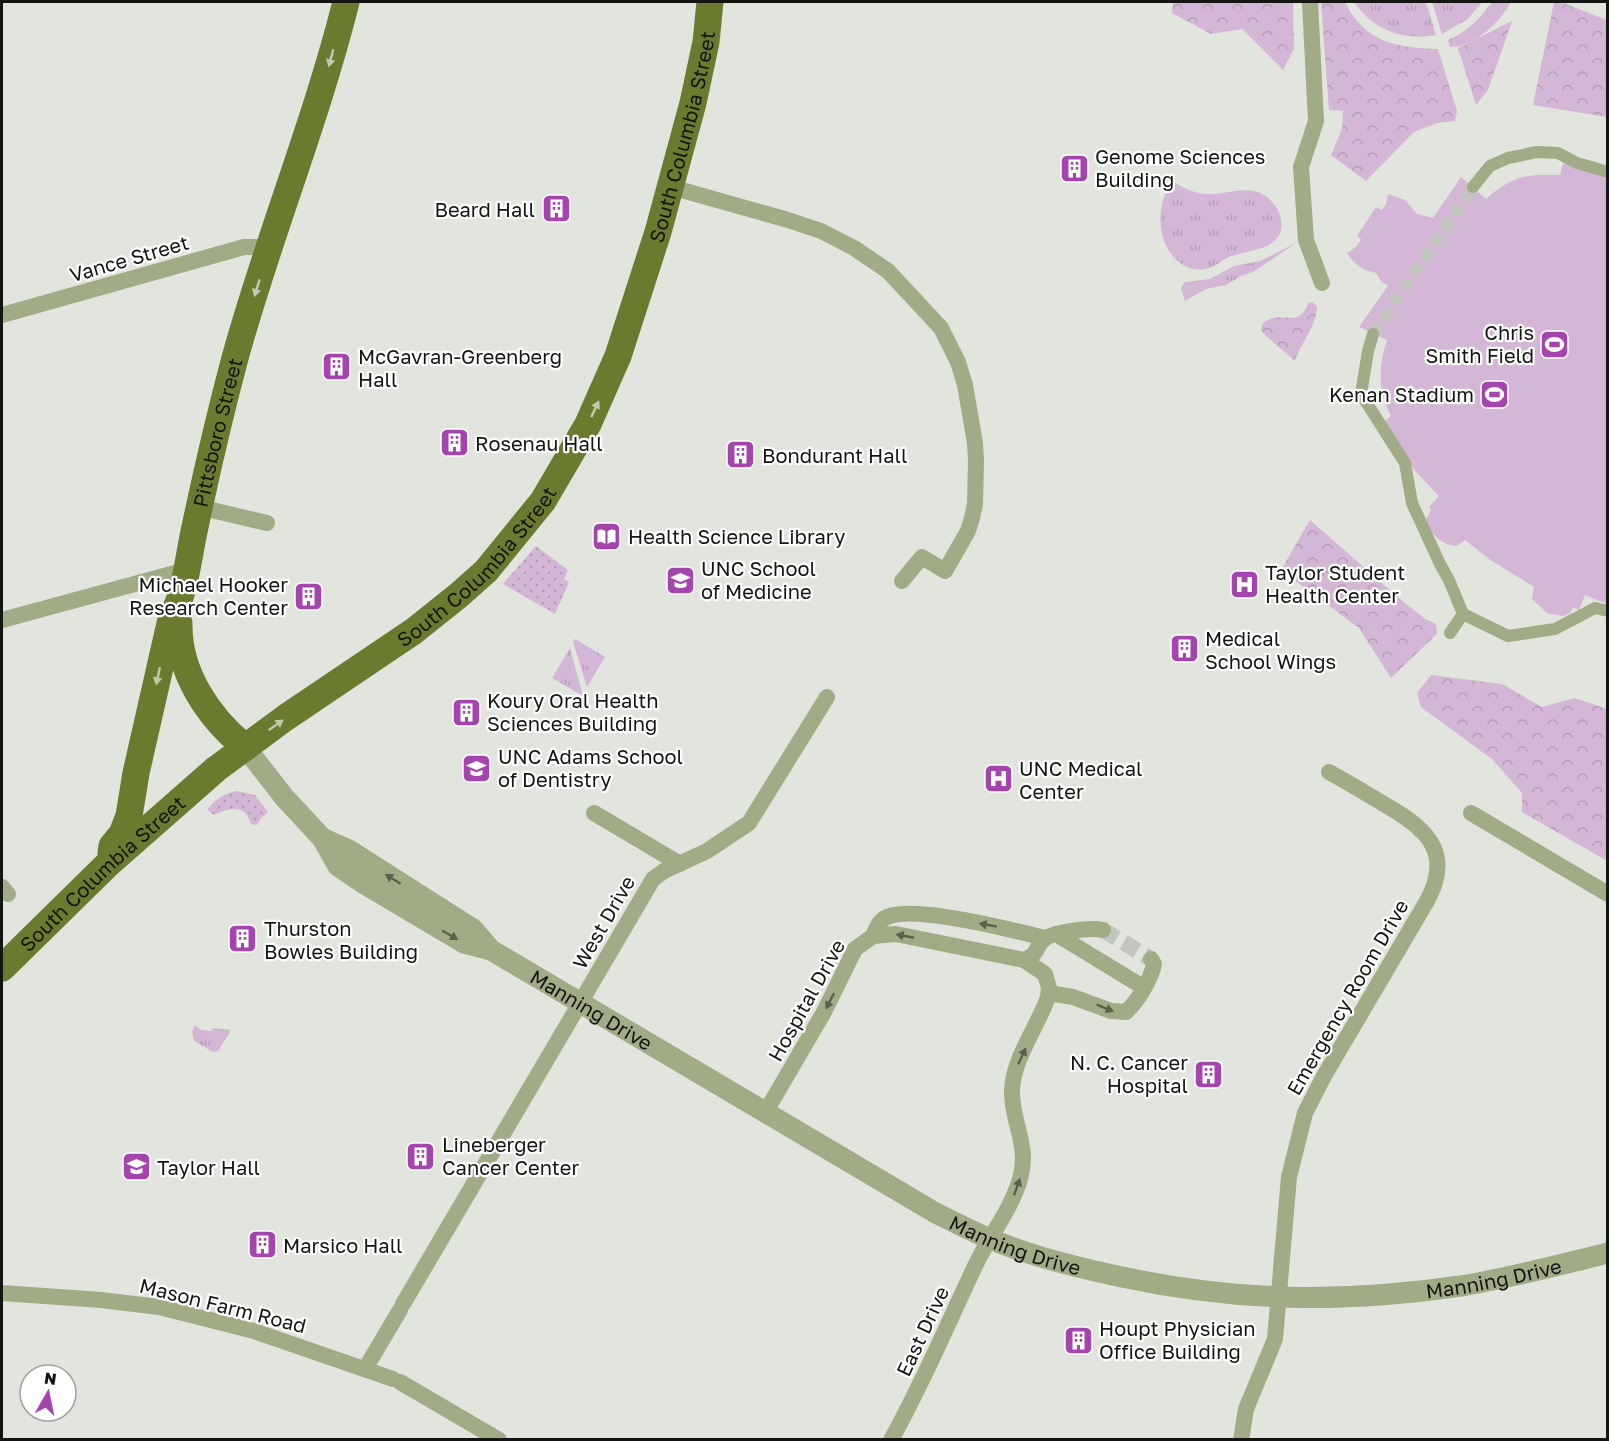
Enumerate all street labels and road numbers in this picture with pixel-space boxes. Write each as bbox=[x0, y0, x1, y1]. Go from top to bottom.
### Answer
street label: South Columbia Street bbox=[643, 30, 719, 245]
street label: Vance Street bbox=[67, 230, 191, 286]
street label: Pittsboro Street bbox=[188, 355, 247, 509]
street label: South Columbia Street bbox=[392, 482, 561, 651]
street label: South Columbia Street bbox=[15, 790, 190, 956]
street label: West Drive bbox=[567, 871, 639, 973]
street label: Emergency Room Drive bbox=[1281, 895, 1413, 1099]
street label: Hospital Drive bbox=[763, 935, 849, 1065]
street label: Manning Drive bbox=[526, 964, 657, 1055]
street label: Manning Drive bbox=[946, 1210, 1083, 1279]
street label: Manning Drive bbox=[1424, 1253, 1564, 1303]
street label: Mason Farm Road bbox=[137, 1273, 309, 1337]
street label: East Drive bbox=[891, 1282, 953, 1380]

